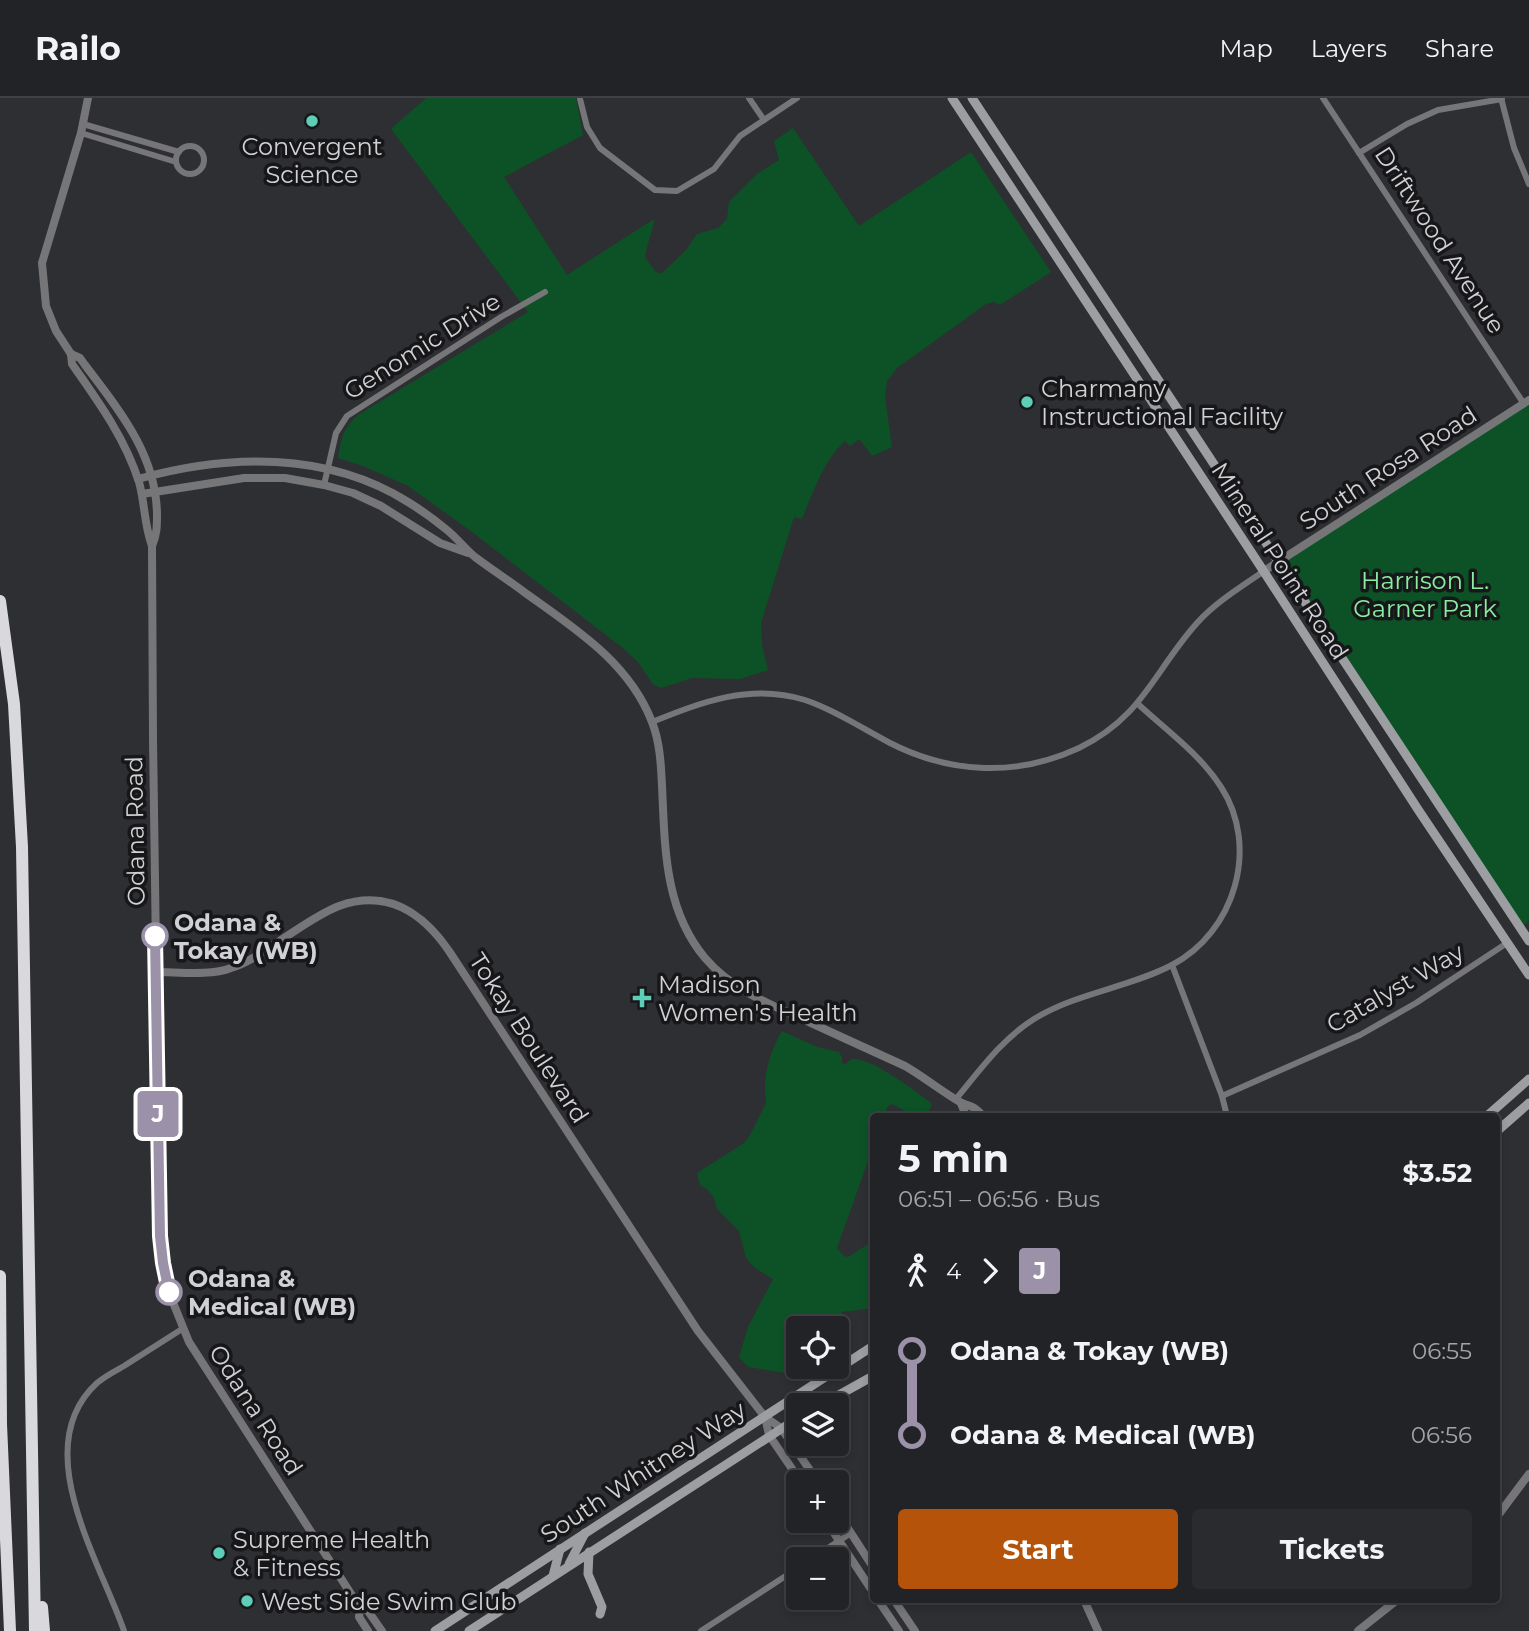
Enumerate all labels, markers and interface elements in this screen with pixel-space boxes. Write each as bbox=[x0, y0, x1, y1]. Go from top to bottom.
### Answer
text: Railo bbox=[35, 28, 121, 68]
text: Map bbox=[1219, 34, 1273, 63]
text: Layers bbox=[1311, 34, 1387, 63]
text: Share bbox=[1425, 34, 1494, 63]
marker: Convergent Science bbox=[304, 113, 320, 129]
place label: Convergent Science bbox=[242, 132, 383, 189]
street label: Driftwood Avenue bbox=[1369, 141, 1511, 339]
street label: Genomic Drive bbox=[338, 286, 506, 406]
place label: Charmany Instructional Facility bbox=[1041, 374, 1283, 431]
marker: Charmany Instructional Facility bbox=[1019, 394, 1035, 410]
street label: South Rosa Road bbox=[1294, 400, 1482, 536]
street label: Mineral Point Road bbox=[1205, 457, 1355, 665]
park label: Harrison L. Garner Park bbox=[1353, 566, 1497, 623]
street label: Odana Road bbox=[119, 756, 151, 906]
place label: Odana & Tokay (WB) bbox=[174, 908, 318, 965]
marker: Odana & Tokay (WB) bbox=[142, 923, 168, 949]
street label: Catalyst Way bbox=[1321, 937, 1469, 1039]
street label: Tokay Boulevard bbox=[463, 948, 595, 1128]
place label: Madison Women's Health bbox=[658, 970, 857, 1027]
marker: Madison Women's Health bbox=[632, 988, 652, 1008]
line badge: J bbox=[135, 1091, 181, 1137]
text: J bbox=[152, 1099, 164, 1128]
text: 5 min bbox=[898, 1135, 1009, 1182]
text: $3.52 bbox=[1403, 1157, 1472, 1189]
text: 06:51 – 06:56 · Bus bbox=[898, 1185, 1100, 1213]
icon: walk bbox=[898, 1252, 936, 1290]
icon: forward bbox=[971, 1252, 1009, 1290]
text: J bbox=[1033, 1256, 1046, 1285]
text: 4 bbox=[946, 1257, 961, 1285]
place label: Odana & Medical (WB) bbox=[188, 1264, 356, 1321]
marker: Odana & Medical (WB) bbox=[156, 1279, 182, 1305]
map controls bbox=[786, 1316, 849, 1610]
button: locate bbox=[786, 1316, 849, 1379]
text: Odana & Tokay (WB) bbox=[950, 1335, 1229, 1367]
text: 06:55 bbox=[1412, 1337, 1472, 1365]
street label: Odana Road bbox=[203, 1339, 309, 1481]
button: layers bbox=[786, 1393, 849, 1456]
street label: South Whitney Way bbox=[535, 1395, 751, 1549]
text: Odana & Medical (WB) bbox=[950, 1419, 1256, 1451]
text: 06:56 bbox=[1411, 1421, 1472, 1449]
button: + bbox=[786, 1470, 849, 1533]
button: Start bbox=[898, 1509, 1178, 1589]
button: Tickets bbox=[1192, 1509, 1472, 1589]
place label: Supreme Health & Fitness bbox=[233, 1525, 430, 1582]
marker: Supreme Health & Fitness bbox=[211, 1545, 227, 1561]
button: − bbox=[786, 1547, 849, 1610]
place label: West Side Swim Club bbox=[261, 1587, 517, 1616]
marker: West Side Swim Club bbox=[239, 1593, 255, 1609]

